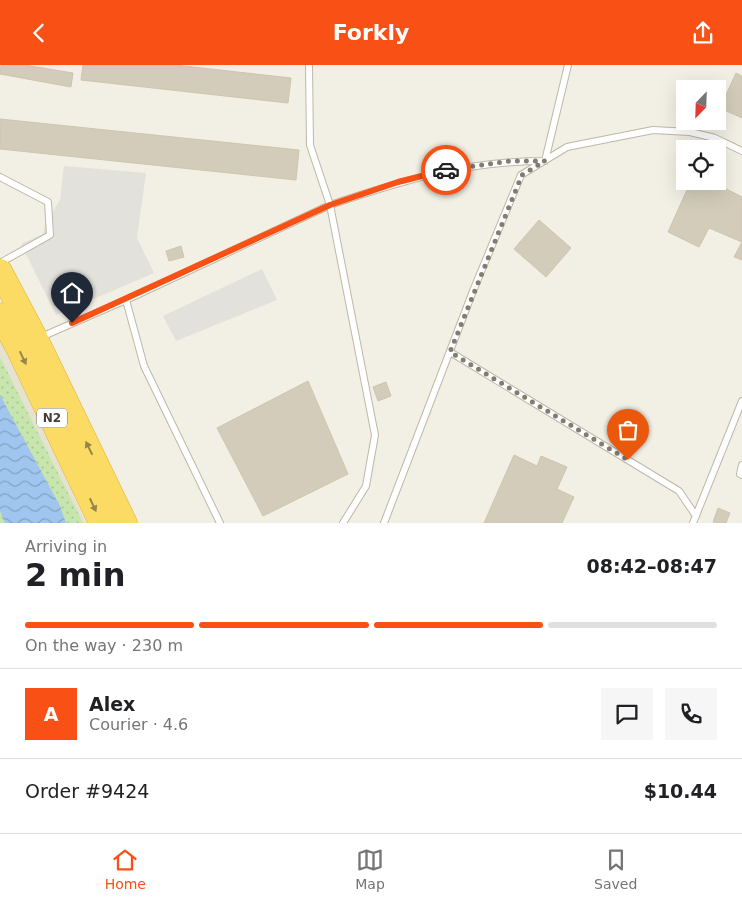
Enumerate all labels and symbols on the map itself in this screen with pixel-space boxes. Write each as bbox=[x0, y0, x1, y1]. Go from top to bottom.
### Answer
north arrow bbox=[676, 80, 726, 130]
courier bbox=[421, 145, 471, 195]
pin bbox=[51, 272, 93, 323]
one-way arrow bbox=[19, 351, 27, 365]
road number: N2 bbox=[37, 408, 67, 427]
pin bbox=[607, 409, 649, 460]
one-way arrow bbox=[84, 440, 93, 455]
one-way arrow bbox=[89, 498, 97, 512]

